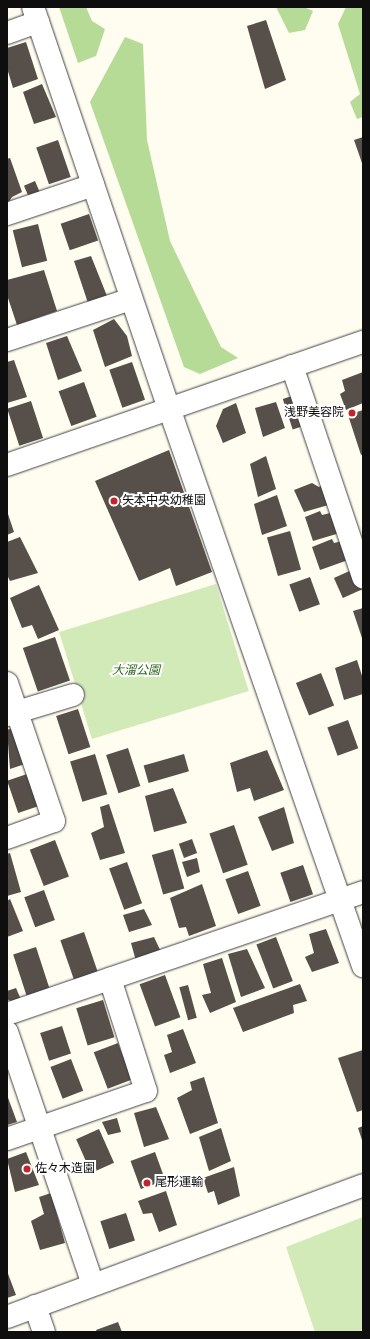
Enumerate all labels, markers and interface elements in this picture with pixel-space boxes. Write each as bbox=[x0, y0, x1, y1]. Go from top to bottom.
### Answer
place label: 浅野美容院 bbox=[284, 406, 344, 420]
marker: 浅野美容院 bbox=[347, 408, 357, 418]
place label: 矢本中央幼稚園 bbox=[122, 494, 206, 508]
marker: 矢本中央幼稚園 bbox=[109, 496, 119, 506]
park label: 大溜公園 bbox=[112, 664, 160, 678]
place label: 佐々木造園 bbox=[35, 1162, 95, 1176]
marker: 佐々木造園 bbox=[22, 1164, 32, 1174]
place label: 尾形運輸 bbox=[155, 1176, 203, 1190]
marker: 尾形運輸 bbox=[142, 1178, 152, 1188]

